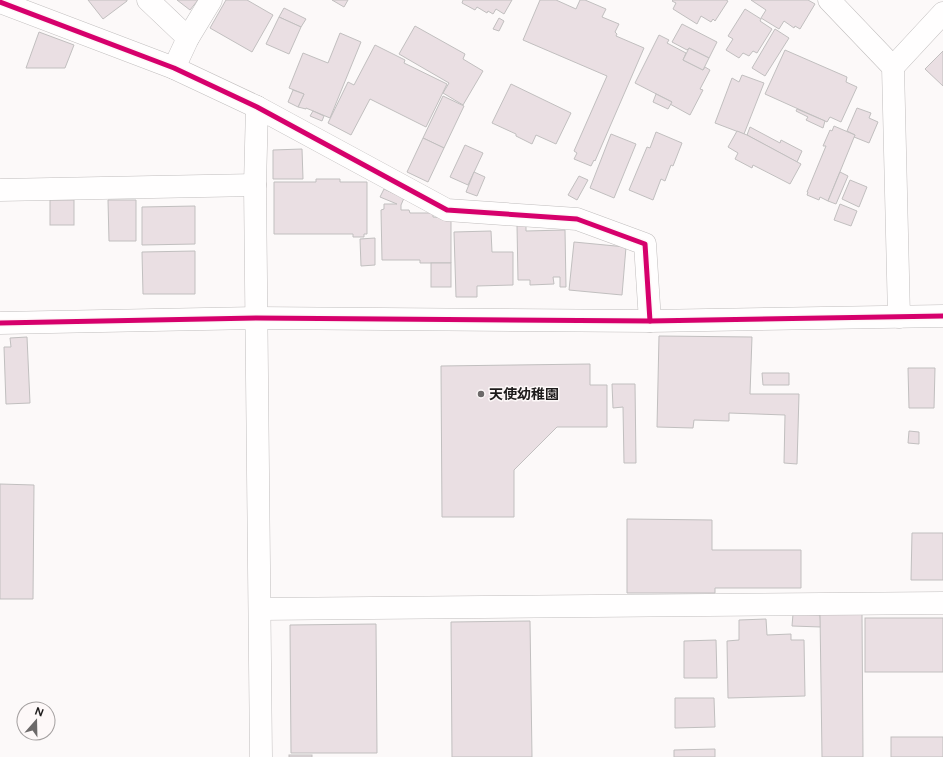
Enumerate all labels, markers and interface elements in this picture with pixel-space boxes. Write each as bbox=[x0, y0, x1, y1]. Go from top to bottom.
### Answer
place label: 天使幼稚園 bbox=[489, 386, 559, 403]
marker: 天使幼稚園 bbox=[476, 389, 486, 399]
north arrow bbox=[16, 701, 56, 741]
text: N bbox=[33, 705, 45, 720]

